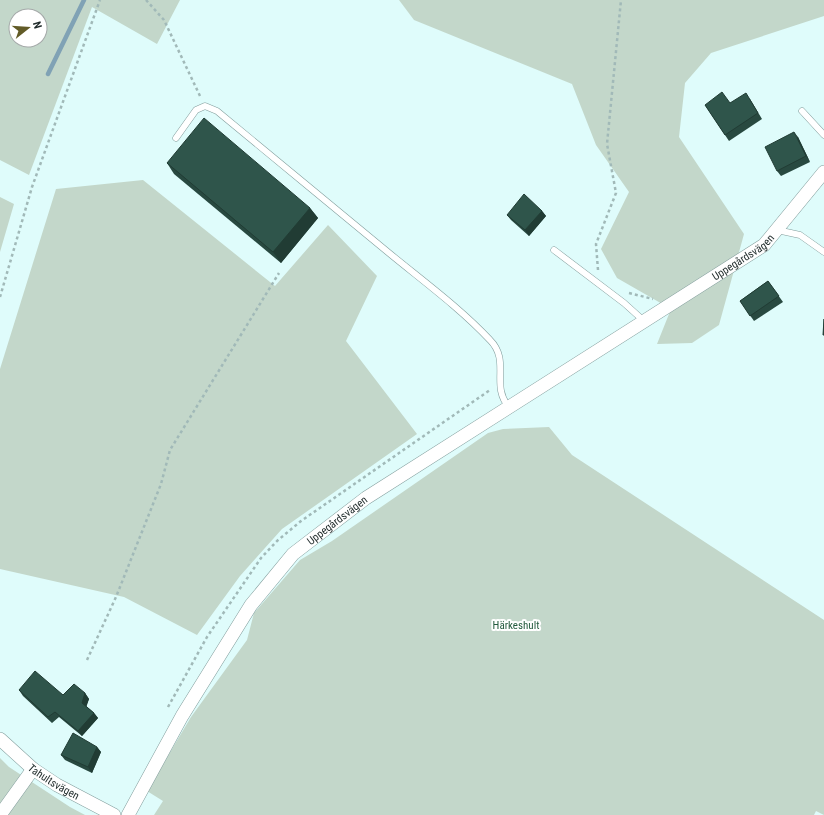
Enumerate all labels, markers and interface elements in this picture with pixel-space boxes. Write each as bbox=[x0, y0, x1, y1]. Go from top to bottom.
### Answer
north arrow bbox=[8, 8, 48, 48]
text: N bbox=[30, 20, 44, 31]
street label: Uppegårdsvägen bbox=[710, 232, 777, 283]
street label: Uppegårdsvägen bbox=[304, 493, 370, 547]
park label: Härkeshult bbox=[493, 619, 539, 632]
street label: Tahultsvägen bbox=[25, 761, 82, 802]

